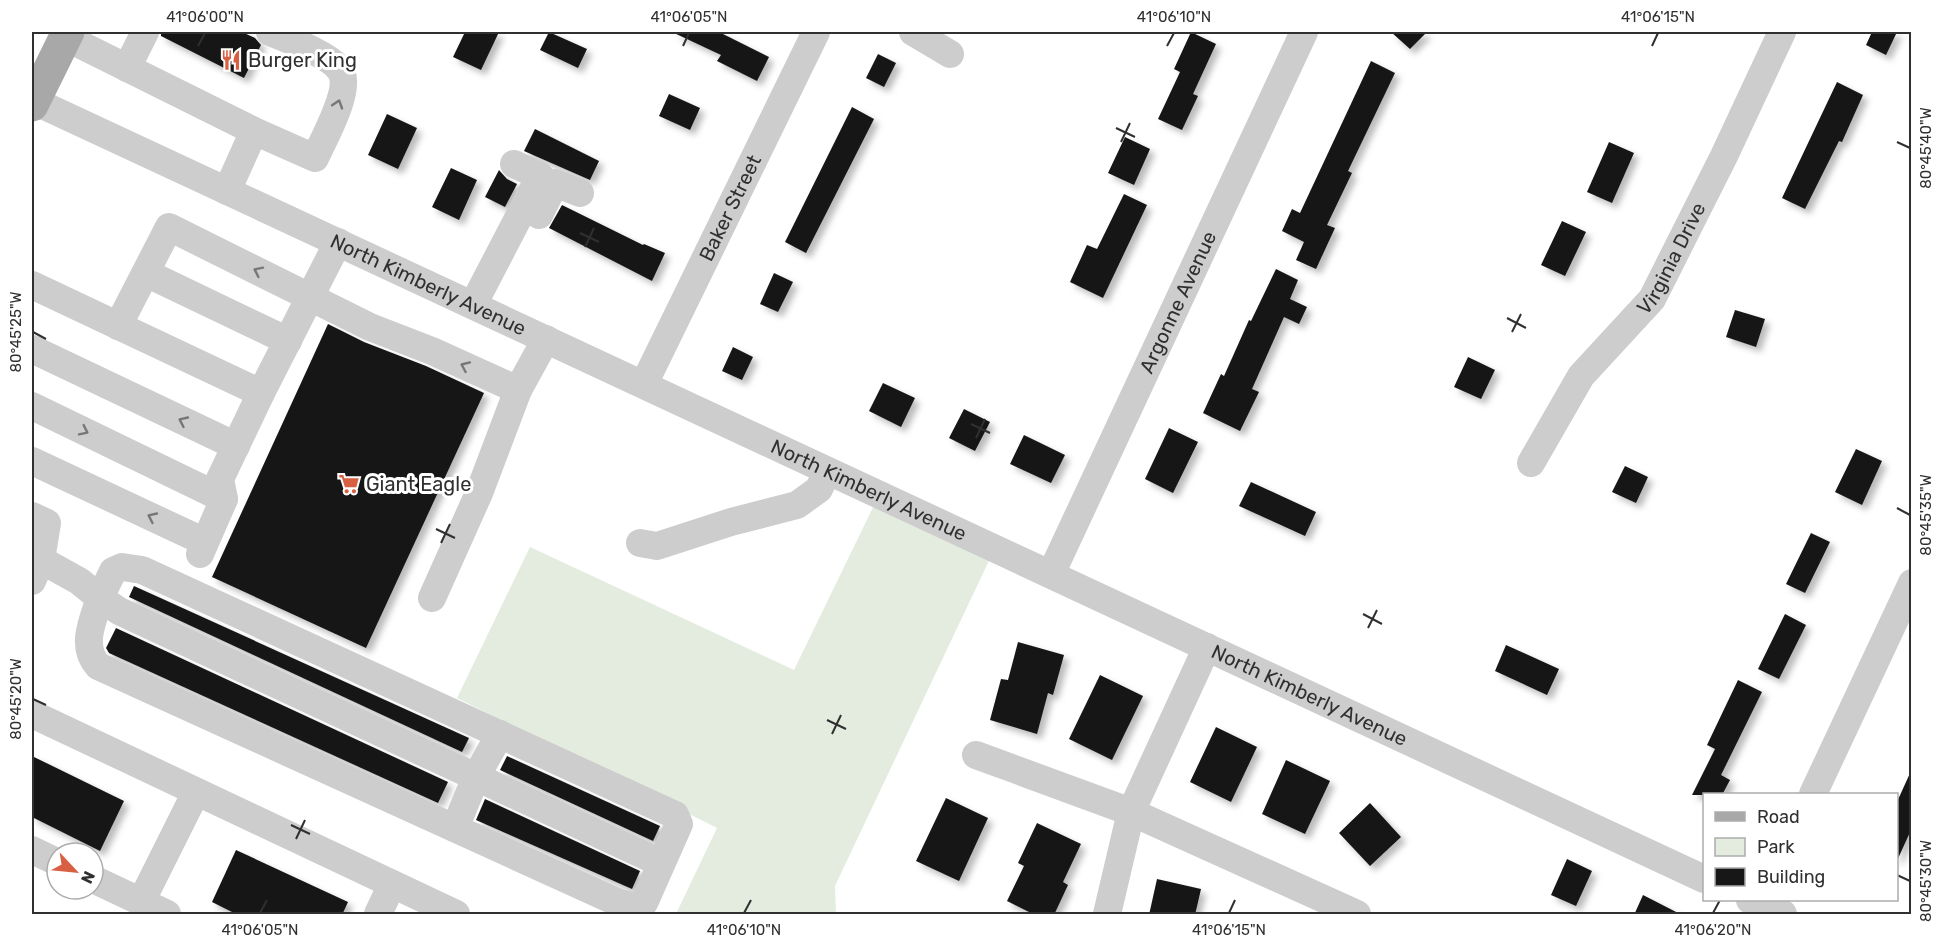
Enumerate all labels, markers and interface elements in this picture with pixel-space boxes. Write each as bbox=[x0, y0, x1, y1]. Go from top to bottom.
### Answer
text: 41°06'00"N bbox=[166, 8, 244, 26]
text: 41°06'05"N bbox=[650, 8, 728, 26]
text: 41°06'10"N bbox=[1137, 8, 1211, 26]
text: 41°06'15"N bbox=[1621, 8, 1695, 26]
restaurant icon: Burger King bbox=[219, 48, 243, 72]
place label: Burger King bbox=[248, 48, 357, 72]
one-way arrow bbox=[331, 99, 343, 110]
text: 80°45'40"W bbox=[1917, 107, 1935, 189]
street label: Baker Street bbox=[694, 151, 766, 265]
street label: Virginia Drive bbox=[1632, 198, 1711, 319]
street label: Argonne Avenue bbox=[1134, 227, 1221, 377]
street label: North Kimberly Avenue bbox=[327, 229, 530, 341]
one-way arrow bbox=[254, 267, 265, 279]
text: 80°45'25"W bbox=[7, 291, 25, 373]
one-way arrow bbox=[460, 361, 471, 373]
one-way arrow bbox=[178, 416, 189, 428]
one-way arrow bbox=[78, 424, 89, 436]
street label: North Kimberly Avenue bbox=[767, 434, 971, 546]
supermarket icon: Giant Eagle bbox=[337, 472, 361, 496]
place label: Giant Eagle bbox=[366, 472, 471, 496]
text: 80°45'35"W bbox=[1917, 474, 1935, 556]
one-way arrow bbox=[148, 513, 159, 525]
street label: North Kimberly Avenue bbox=[1208, 639, 1411, 751]
text: 80°45'20"W bbox=[7, 658, 25, 740]
legend bbox=[1703, 793, 1898, 901]
text: Road bbox=[1757, 806, 1800, 828]
text: Park bbox=[1757, 836, 1795, 858]
text: 80°45'30"W bbox=[1917, 840, 1935, 922]
north arrow bbox=[45, 841, 105, 901]
text: Building bbox=[1757, 866, 1825, 888]
text: N bbox=[77, 868, 99, 887]
text: 41°06'05"N bbox=[221, 921, 299, 939]
text: 41°06'10"N bbox=[707, 921, 781, 939]
text: 41°06'15"N bbox=[1192, 921, 1266, 939]
text: 41°06'20"N bbox=[1675, 921, 1751, 939]

